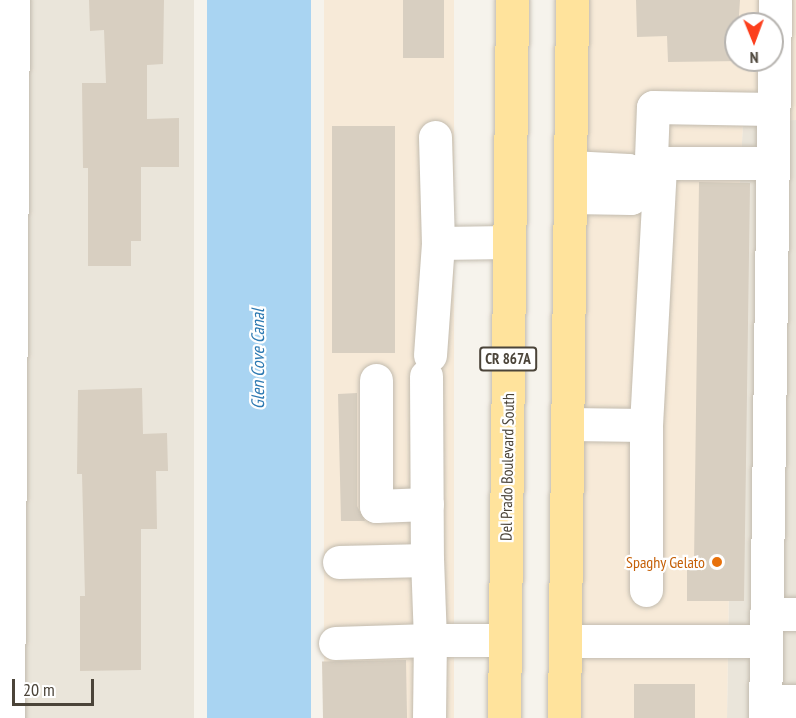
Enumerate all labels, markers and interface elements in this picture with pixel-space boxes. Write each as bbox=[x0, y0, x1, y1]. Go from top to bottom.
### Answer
north arrow bbox=[724, 12, 784, 72]
text: N bbox=[750, 48, 759, 68]
water label: Glen Cove Canal bbox=[247, 309, 269, 409]
road number: CR 867A bbox=[478, 347, 538, 371]
street label: Del Prado Boulevard South bbox=[496, 393, 518, 541]
place label: Spaghy Gelato bbox=[626, 552, 705, 572]
marker: Spaghy Gelato bbox=[710, 555, 724, 569]
scale bar bbox=[15, 667, 98, 705]
text: 20 m bbox=[23, 678, 55, 701]

